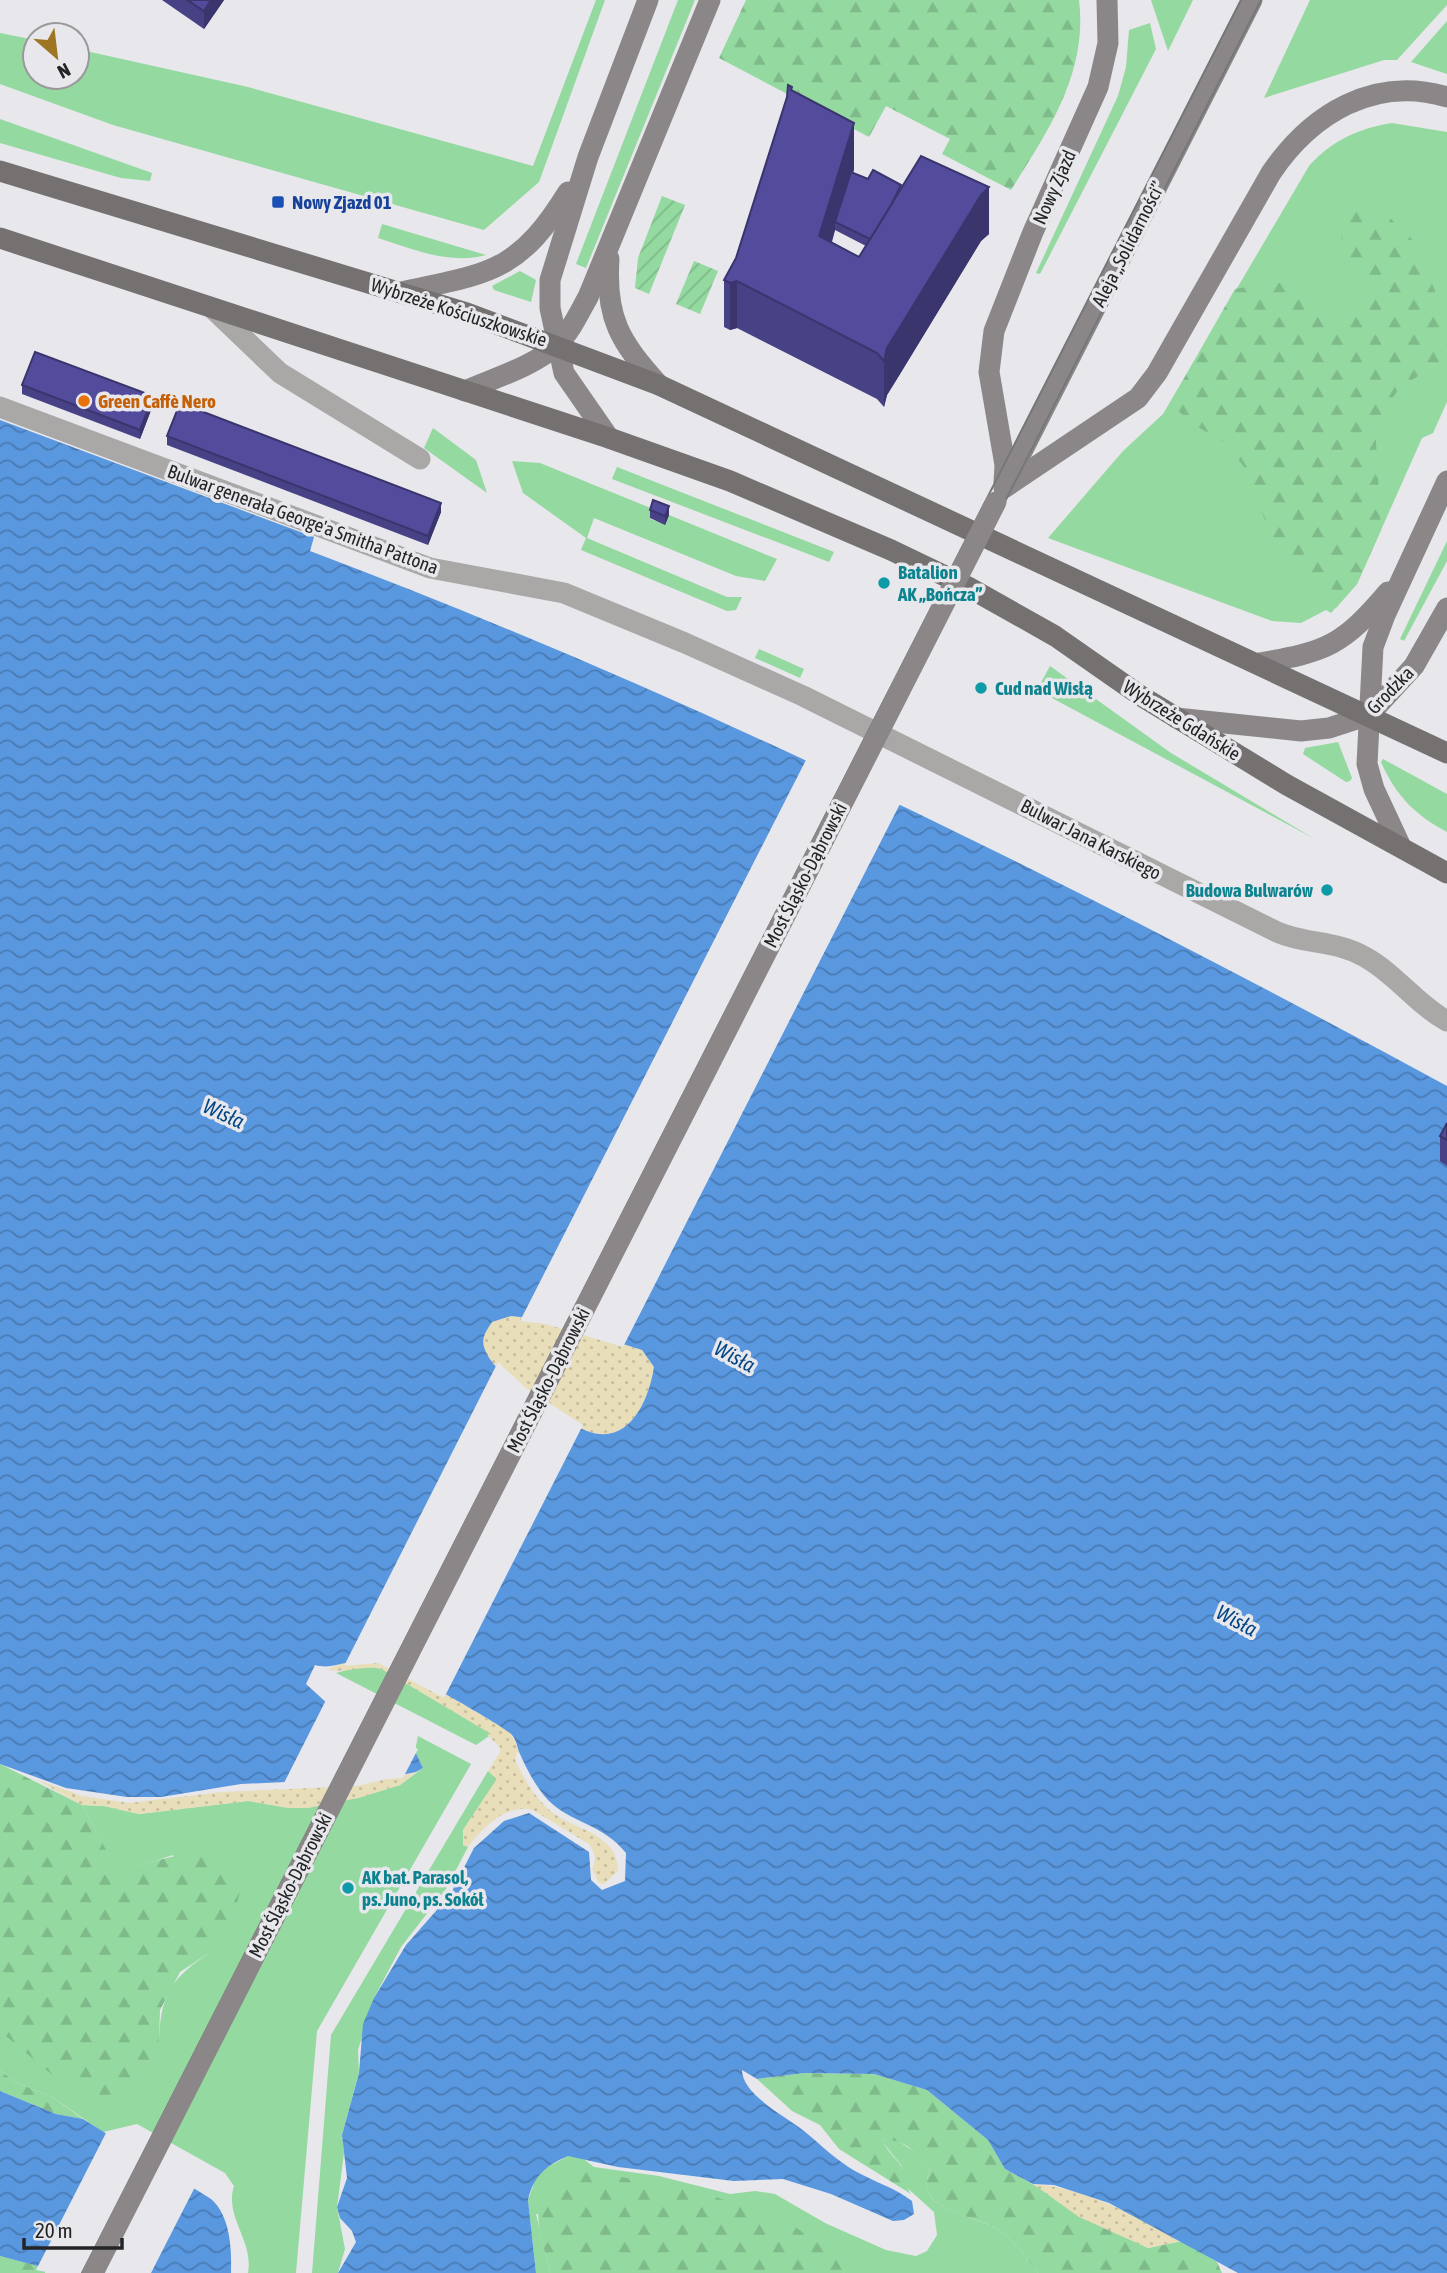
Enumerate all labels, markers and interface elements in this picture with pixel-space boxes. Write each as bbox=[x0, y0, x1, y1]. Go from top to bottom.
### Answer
north arrow bbox=[21, 21, 91, 91]
text: N bbox=[54, 59, 74, 83]
street label: Nowy Zjazd bbox=[1028, 146, 1080, 228]
street label: Aleja „Solidarności” bbox=[1087, 178, 1169, 310]
place label: Nowy Zjazd 01 bbox=[292, 191, 392, 213]
marker: Nowy Zjazd 01 bbox=[270, 194, 286, 210]
street label: Wybrzeże Kościuszkowskie bbox=[368, 273, 550, 351]
place label: Green Caffè Nero bbox=[98, 390, 216, 412]
marker: Green Caffè Nero bbox=[76, 393, 92, 409]
street label: Bulwar generała George'a Smitha Pattona bbox=[165, 460, 441, 578]
place label: Batalion AK „Bończa” bbox=[897, 561, 983, 605]
marker: Batalion AK „Bończa” bbox=[876, 575, 892, 591]
street label: Grodzka bbox=[1362, 662, 1418, 718]
street label: Wybrzeże Gdańskie bbox=[1119, 675, 1245, 765]
place label: Cud nad Wisłą bbox=[995, 677, 1093, 699]
marker: Cud nad Wisłą bbox=[973, 680, 989, 696]
street label: Bulwar Jana Karskiego bbox=[1017, 794, 1165, 884]
street label: Most Śląsko-Dąbrowski bbox=[759, 799, 851, 951]
place label: Budowa Bulwarów bbox=[1186, 879, 1314, 901]
marker: Budowa Bulwarów bbox=[1319, 882, 1335, 898]
water label: Wisła bbox=[200, 1093, 249, 1133]
street label: Most Śląsko-Dąbrowski bbox=[502, 1304, 594, 1456]
water label: Wisła bbox=[711, 1335, 760, 1377]
water label: Wisła bbox=[1213, 1599, 1262, 1641]
street label: Most Śląsko-Dąbrowski bbox=[244, 1809, 336, 1961]
place label: AK bat. Parasol, ps. Juno, ps. Sokół bbox=[361, 1866, 485, 1910]
marker: AK bat. Parasol, ps. Juno, ps. Sokół bbox=[340, 1880, 356, 1896]
scale bar bbox=[24, 2206, 122, 2250]
text: 20 m bbox=[35, 2218, 73, 2242]

